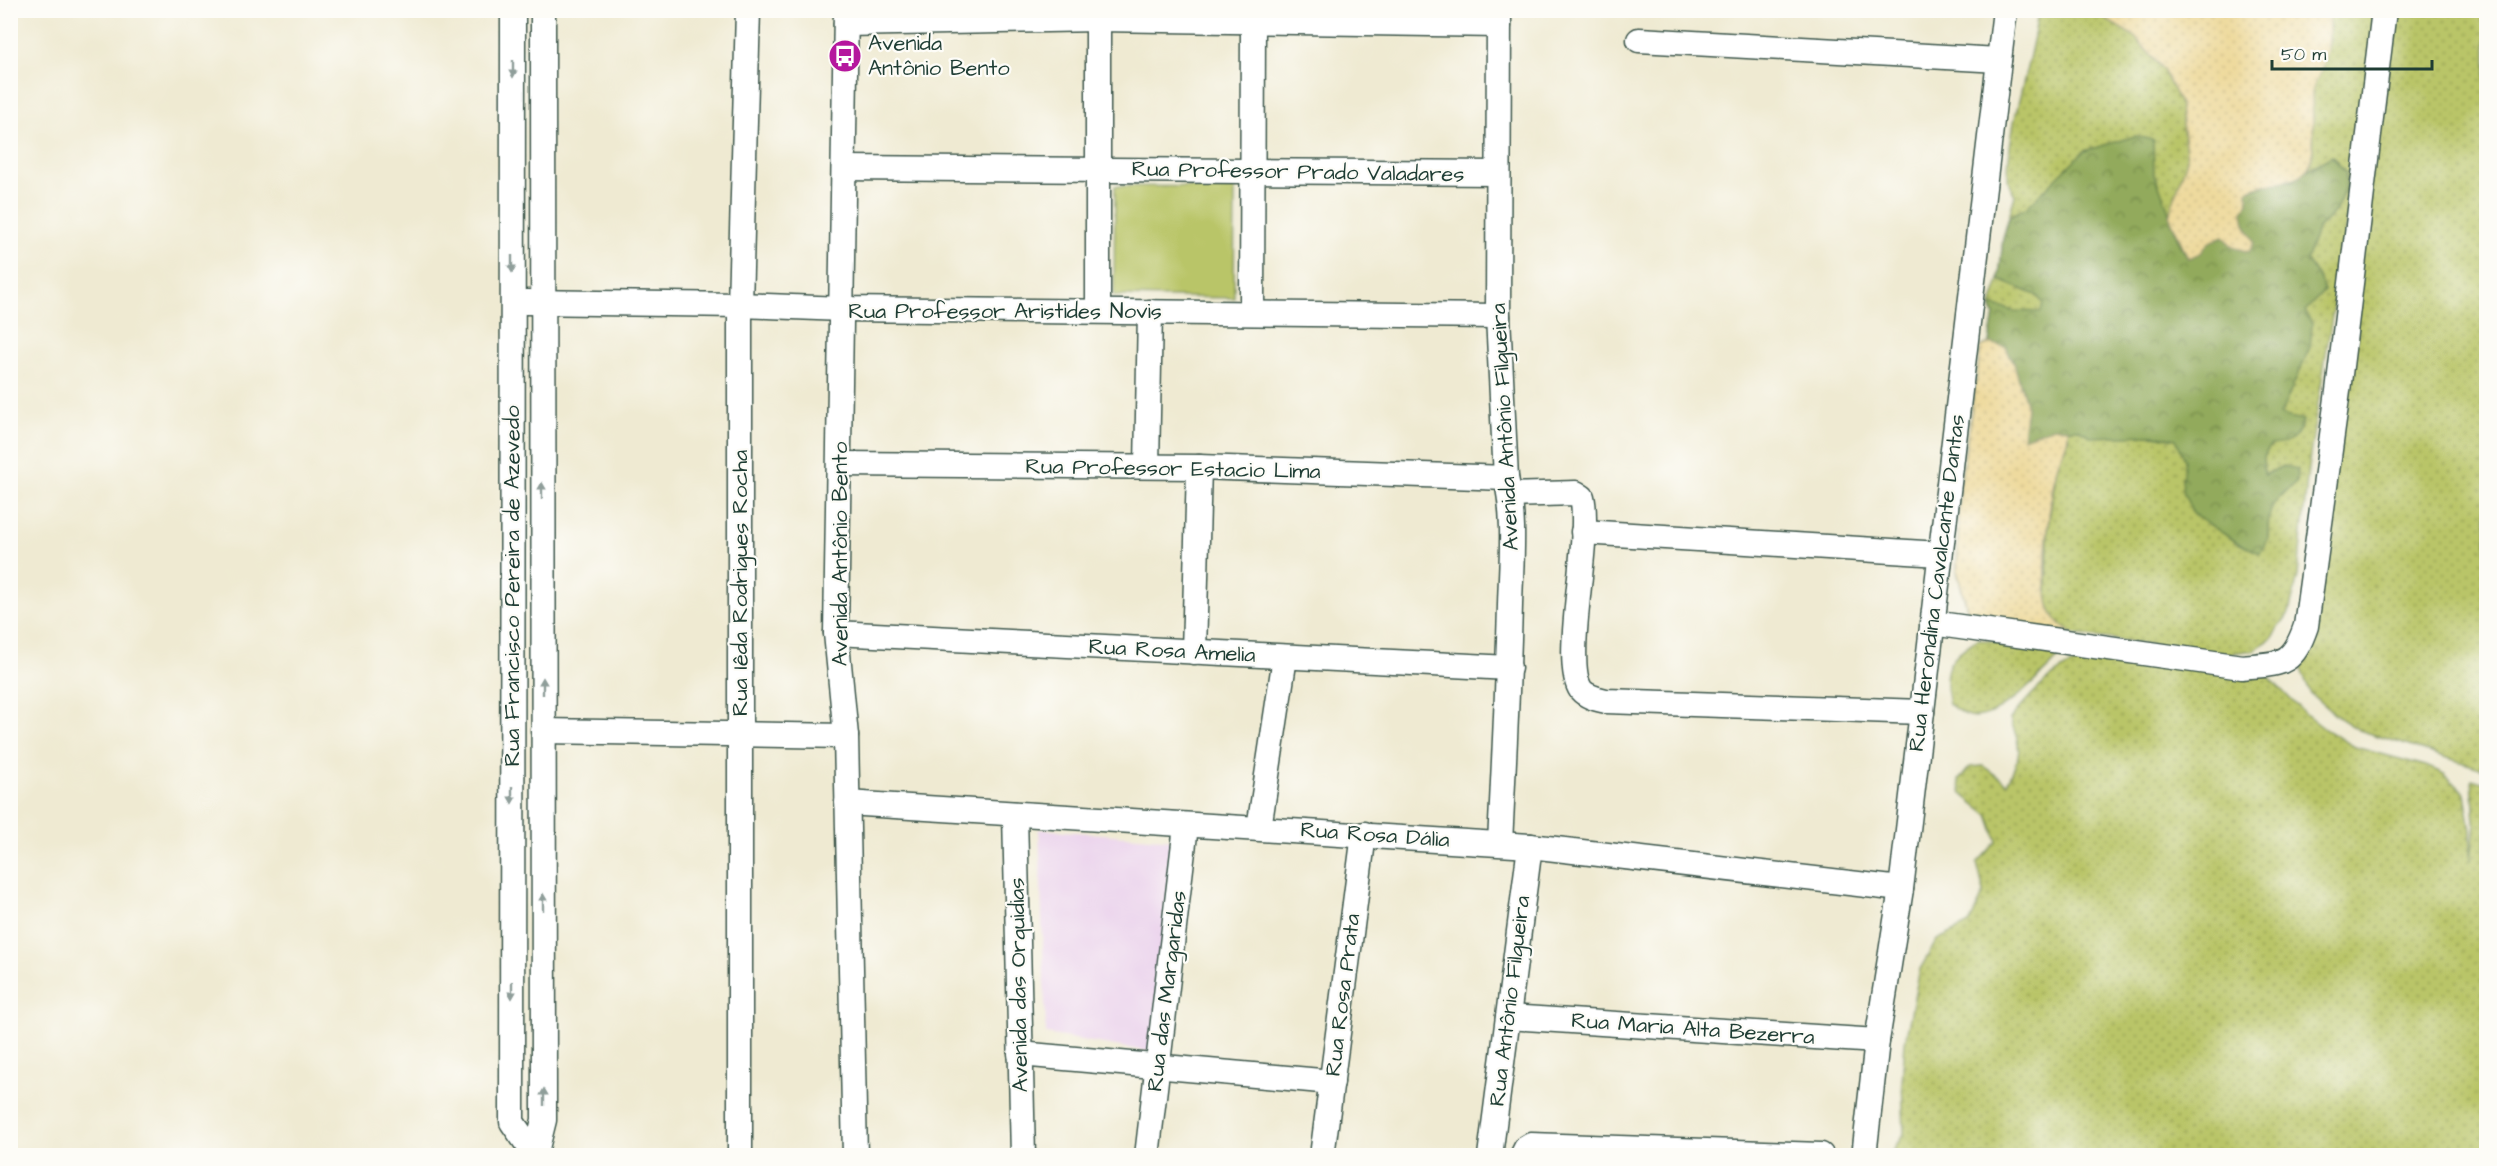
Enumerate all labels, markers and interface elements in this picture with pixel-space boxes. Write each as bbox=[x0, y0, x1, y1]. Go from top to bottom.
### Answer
place label: Avenida Antônio Bento bbox=[868, 28, 1010, 84]
scale bar bbox=[2272, 33, 2432, 71]
bus stop icon: Avenida Antônio Bento bbox=[827, 38, 863, 74]
text: 50 m bbox=[2281, 42, 2326, 67]
one-way arrow bbox=[508, 59, 518, 78]
street label: Rua Professor Prado Valadares bbox=[1131, 154, 1465, 190]
one-way arrow bbox=[507, 254, 517, 273]
street label: Rua Professor Aristides Novis bbox=[848, 296, 1162, 327]
street label: Avenida Antônio Filgueira bbox=[1483, 302, 1528, 552]
street label: Rua Francisco Pereira de Azevedo bbox=[497, 405, 528, 767]
street label: Rua Herondina Cavalcante Dantas bbox=[1901, 413, 1973, 753]
street label: Avenida Antônio Bento bbox=[825, 441, 856, 666]
street label: Rua Iêda Rodrigues Rocha bbox=[725, 450, 757, 716]
street label: Rua Professor Estacio Lima bbox=[1025, 451, 1321, 487]
one-way arrow bbox=[537, 482, 547, 501]
street label: Rua Rosa Amelia bbox=[1088, 631, 1256, 671]
one-way arrow bbox=[538, 677, 548, 696]
one-way arrow bbox=[507, 785, 517, 804]
street label: Rua Rosa Dália bbox=[1299, 814, 1451, 856]
street label: Avenida das Orquidias bbox=[1002, 877, 1036, 1093]
street label: Rua das Margaridas bbox=[1139, 889, 1196, 1093]
one-way arrow bbox=[538, 893, 548, 912]
street label: Rua Antônio Filgueira bbox=[1482, 894, 1539, 1108]
street label: Rua Rosa Prata bbox=[1318, 912, 1368, 1078]
one-way arrow bbox=[507, 980, 517, 999]
street label: Rua Maria Alta Bezerra bbox=[1570, 1005, 1816, 1053]
one-way arrow bbox=[539, 1088, 549, 1107]

